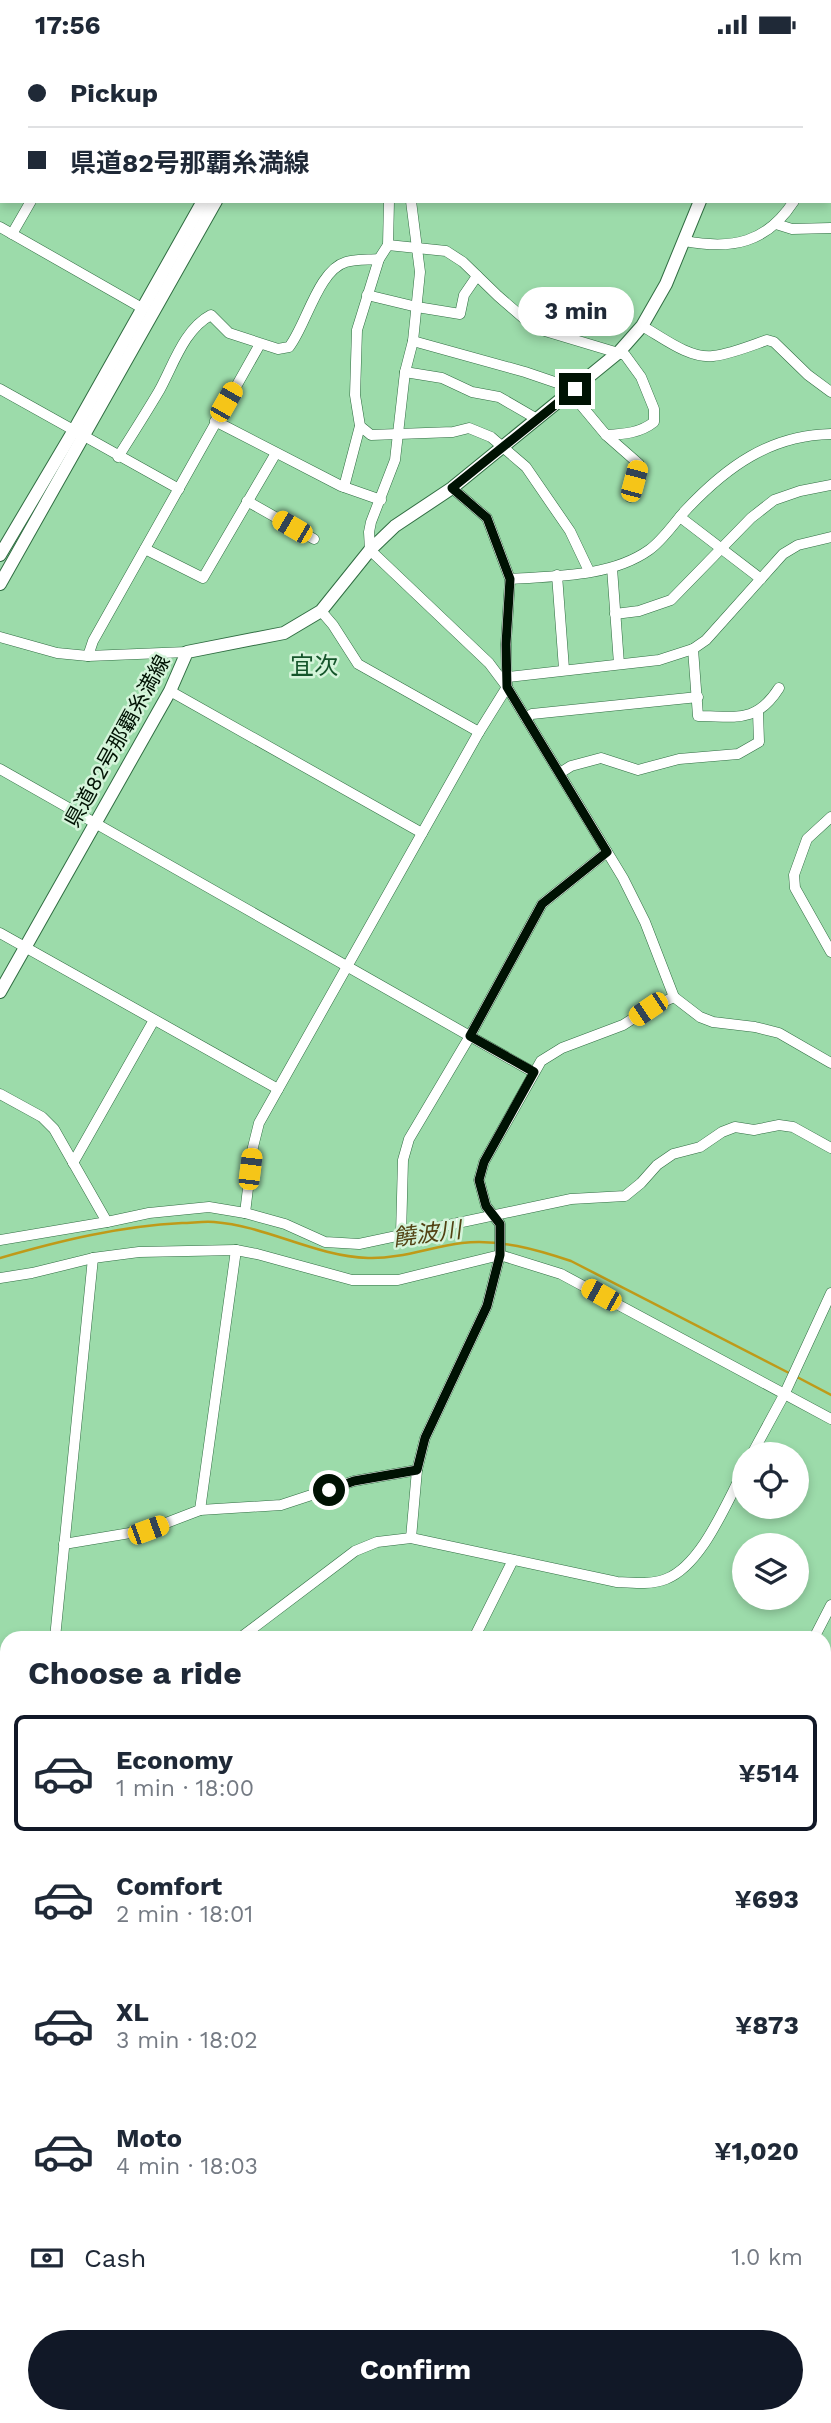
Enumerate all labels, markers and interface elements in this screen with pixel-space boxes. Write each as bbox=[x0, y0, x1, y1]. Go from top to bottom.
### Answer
text: 17:56 bbox=[35, 10, 101, 40]
text: Pickup bbox=[70, 78, 158, 108]
text: 県道82号那覇糸満線 bbox=[70, 148, 310, 178]
callout: 3 min bbox=[517, 287, 633, 337]
text: 3 min bbox=[545, 298, 607, 325]
route end bbox=[559, 373, 591, 405]
car bbox=[207, 379, 246, 425]
car bbox=[619, 458, 650, 504]
car bbox=[269, 507, 316, 547]
street label: 県道82号那覇糸満線 bbox=[59, 650, 175, 832]
district label: 宜次 bbox=[290, 652, 338, 680]
car bbox=[625, 989, 672, 1029]
car bbox=[238, 1147, 263, 1191]
water label: 饒波川 bbox=[391, 1216, 466, 1252]
car bbox=[578, 1276, 625, 1314]
map controls bbox=[732, 1442, 809, 1610]
button: locate bbox=[732, 1442, 809, 1519]
route start bbox=[313, 1474, 345, 1506]
car bbox=[125, 1513, 172, 1547]
button: layers bbox=[732, 1533, 809, 1610]
text: Choose a ride bbox=[28, 1654, 242, 1692]
icon: car bbox=[32, 1742, 95, 1805]
text: Economy bbox=[116, 1745, 233, 1775]
text: ¥514 bbox=[739, 1758, 799, 1788]
text: 1 min · 18:00 bbox=[116, 1775, 254, 1802]
icon: car bbox=[32, 1868, 95, 1931]
text: Comfort bbox=[116, 1871, 222, 1901]
text: ¥693 bbox=[734, 1884, 799, 1914]
text: 2 min · 18:01 bbox=[116, 1901, 253, 1928]
icon: car bbox=[32, 1994, 95, 2057]
text: XL bbox=[116, 1997, 149, 2027]
text: ¥873 bbox=[735, 2010, 799, 2040]
text: 3 min · 18:02 bbox=[116, 2027, 258, 2054]
icon: car bbox=[32, 2120, 95, 2183]
text: Moto bbox=[116, 2123, 182, 2153]
text: ¥1,020 bbox=[714, 2136, 799, 2166]
text: 4 min · 18:03 bbox=[116, 2153, 258, 2180]
icon: cash bbox=[28, 2239, 66, 2277]
text: Cash bbox=[84, 2243, 146, 2273]
text: 1.0 km bbox=[731, 2244, 803, 2271]
button: Confirm bbox=[28, 2330, 803, 2410]

